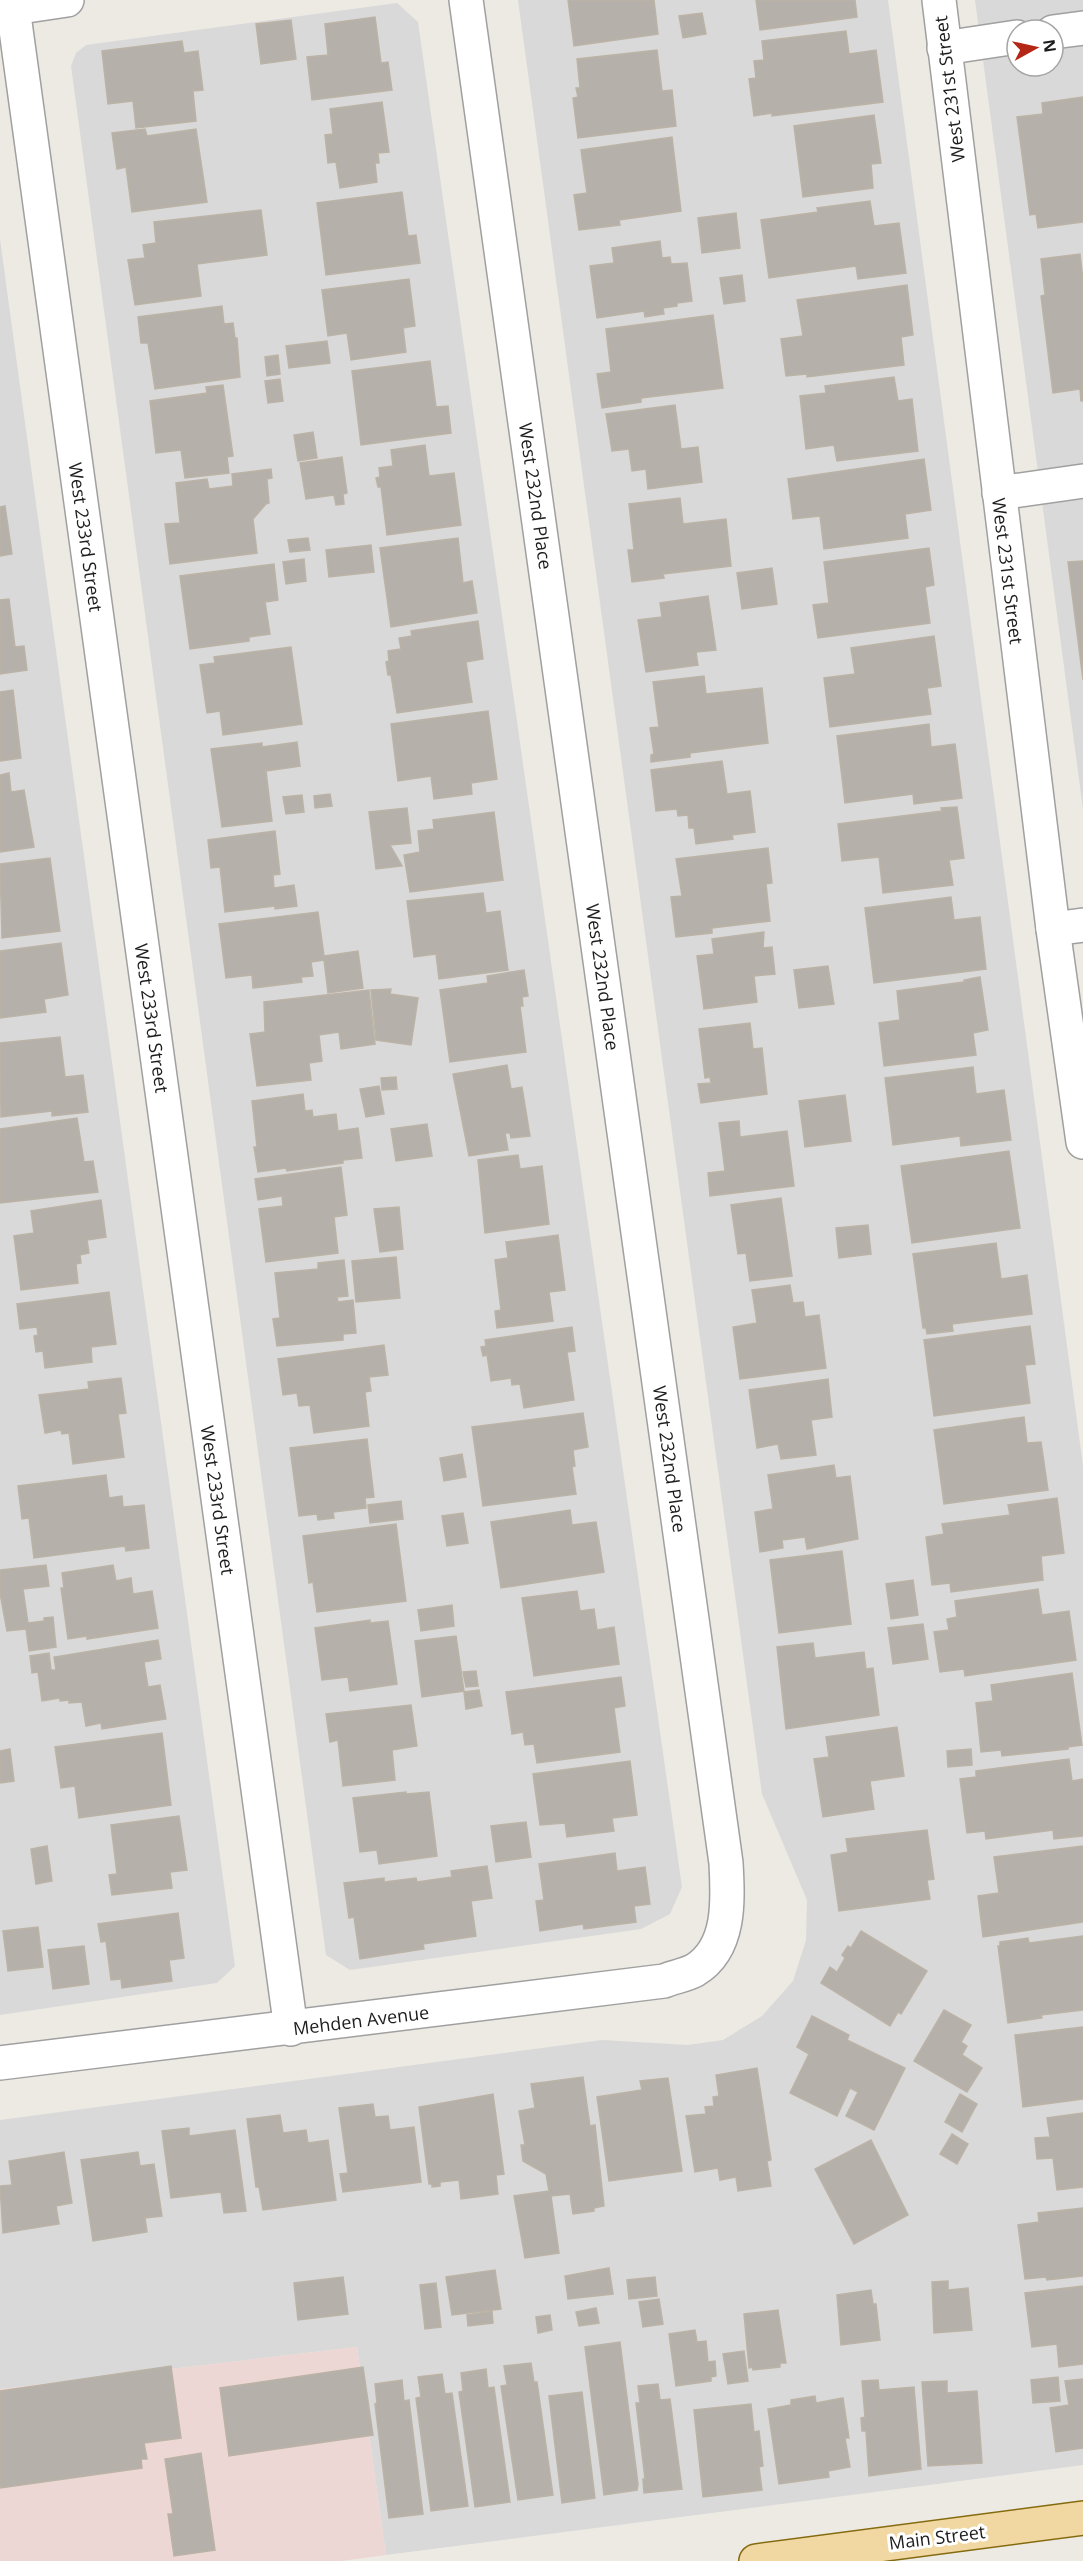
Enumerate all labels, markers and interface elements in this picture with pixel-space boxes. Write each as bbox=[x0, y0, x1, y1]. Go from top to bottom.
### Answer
street label: West 231st Street bbox=[928, 14, 970, 164]
north arrow bbox=[1005, 18, 1065, 78]
text: N bbox=[1038, 38, 1062, 54]
street label: West 232nd Place bbox=[514, 421, 558, 571]
street label: West 233rd Street bbox=[64, 461, 108, 613]
street label: West 231st Street bbox=[987, 496, 1029, 646]
street label: West 232nd Place bbox=[581, 902, 625, 1052]
street label: West 233rd Street bbox=[130, 942, 174, 1094]
street label: West 232nd Place bbox=[648, 1384, 692, 1534]
street label: West 233rd Street bbox=[196, 1424, 240, 1576]
street label: Mehden Avenue bbox=[292, 2000, 430, 2040]
street label: Main Street bbox=[888, 2519, 986, 2555]

